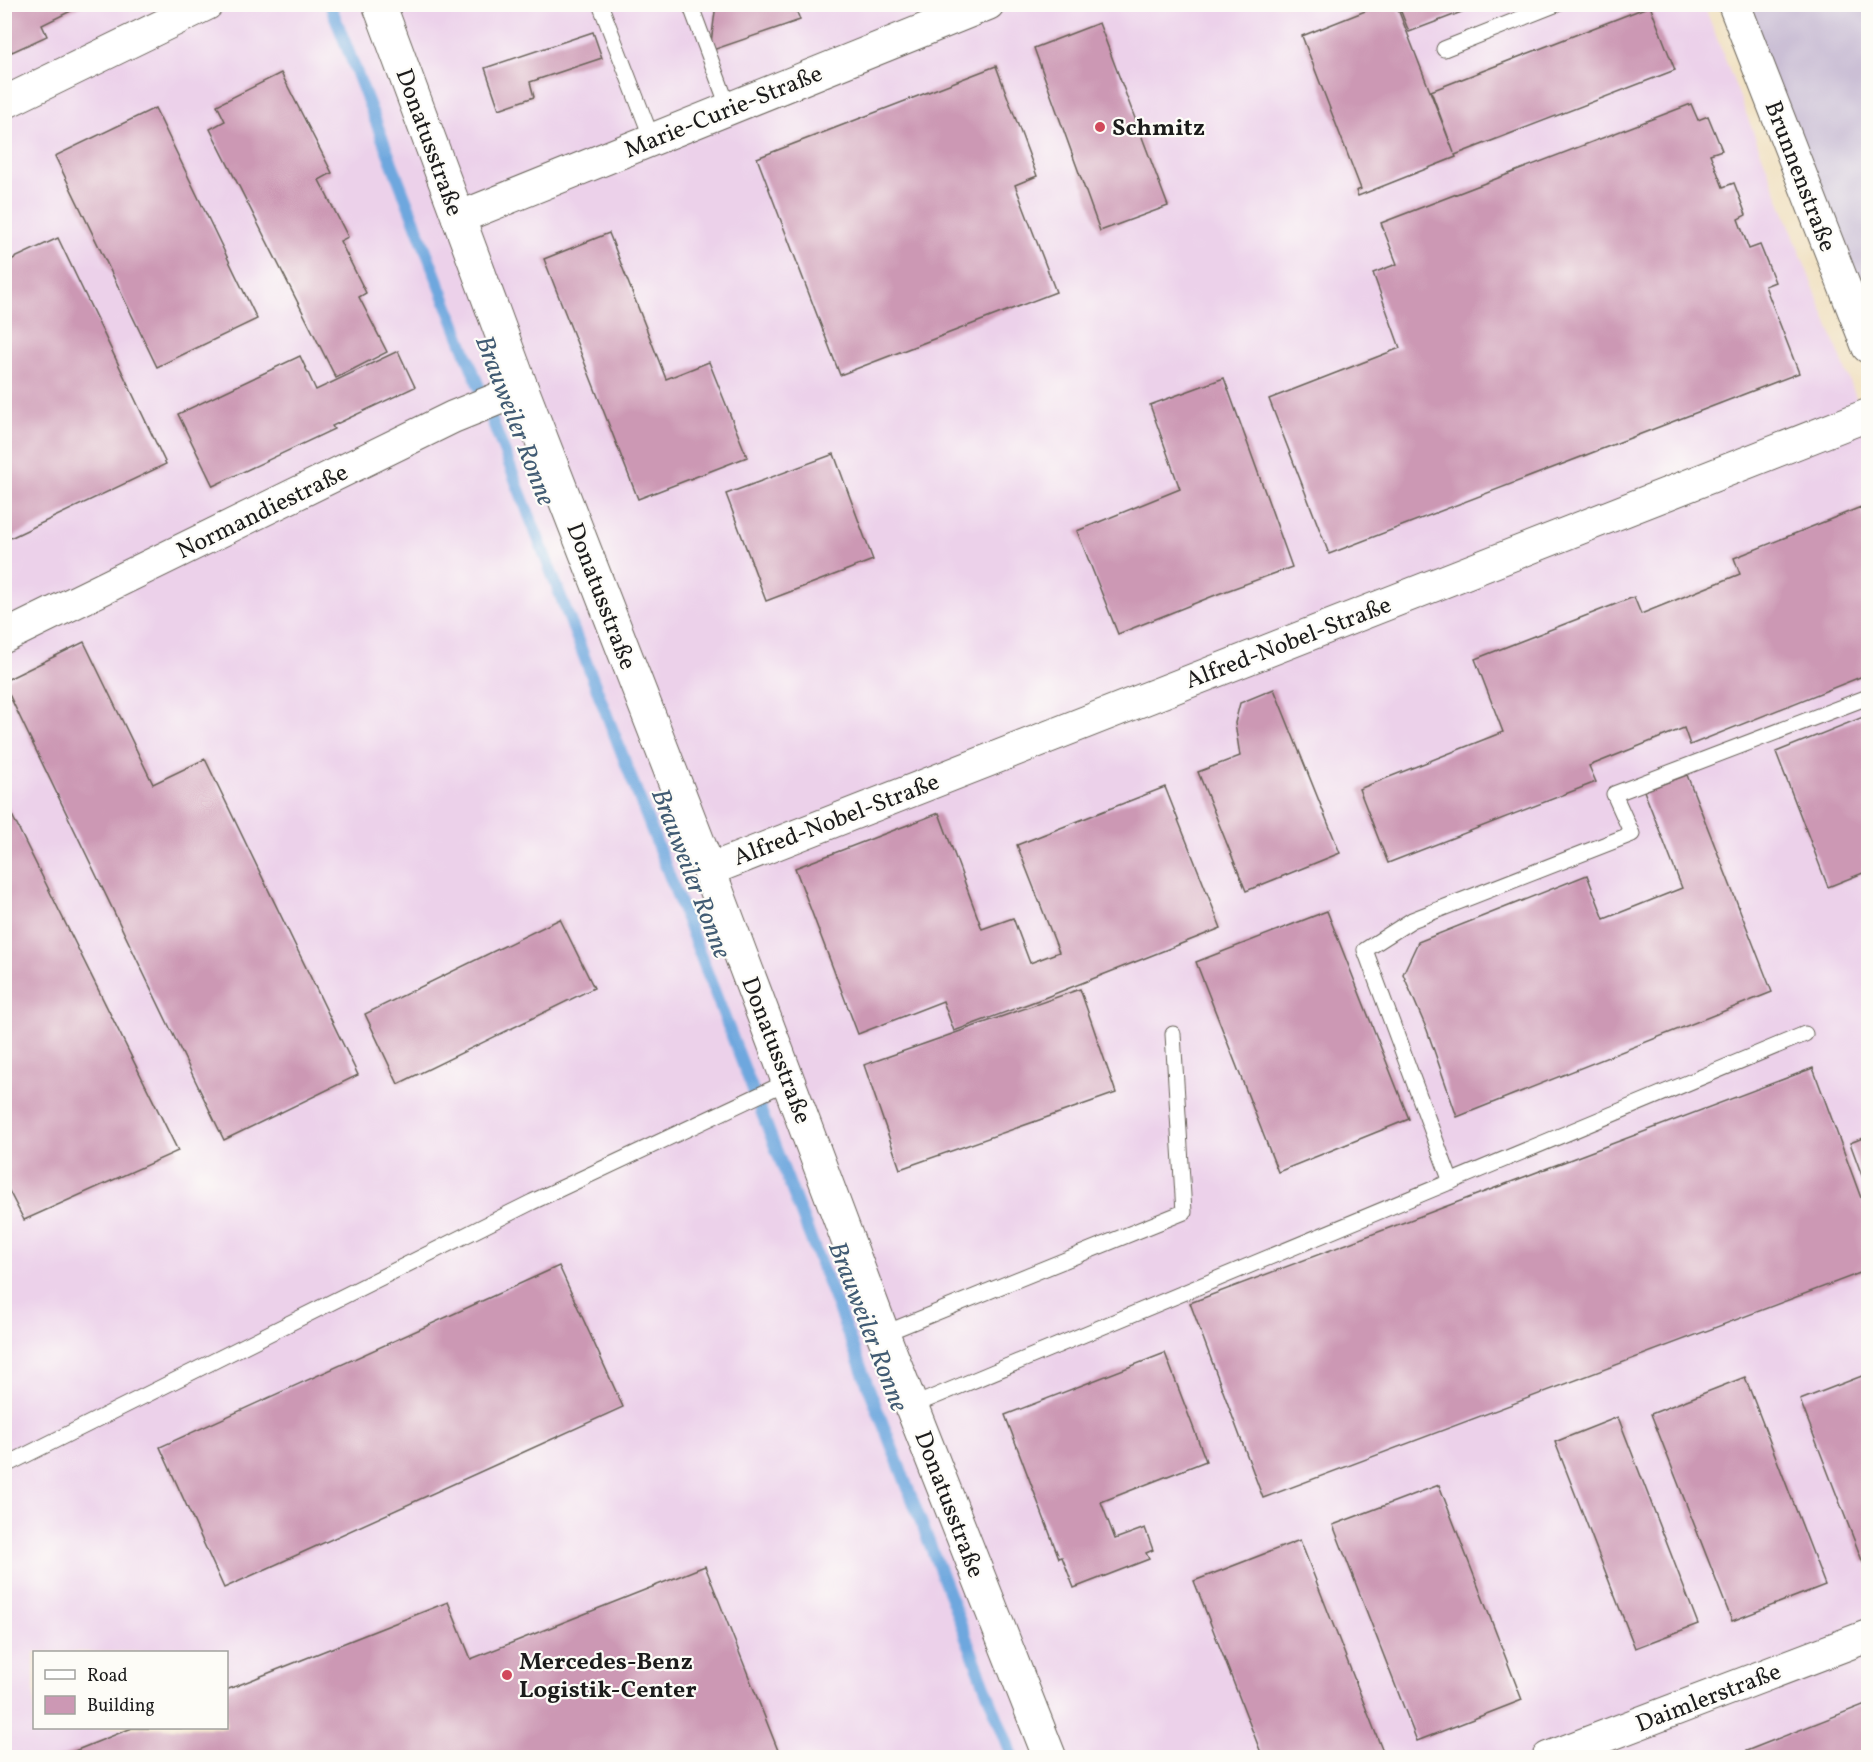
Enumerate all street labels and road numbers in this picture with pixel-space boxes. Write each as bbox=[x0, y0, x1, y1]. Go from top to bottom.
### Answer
street label: Marie-Curie-Straße bbox=[620, 58, 828, 168]
street label: Donatusstraße bbox=[386, 64, 471, 221]
street label: Brunnenstraße bbox=[1755, 96, 1844, 257]
street label: Normandiestraße bbox=[172, 457, 354, 569]
street label: Donatusstraße bbox=[557, 518, 644, 675]
street label: Alfred-Nobel-Straße bbox=[1181, 589, 1397, 699]
street label: Alfred-Nobel-Straße bbox=[729, 766, 945, 876]
street label: Donatusstraße bbox=[732, 972, 819, 1129]
street label: Donatusstraße bbox=[905, 1426, 992, 1583]
street label: Daimlerstraße bbox=[1631, 1656, 1786, 1742]

